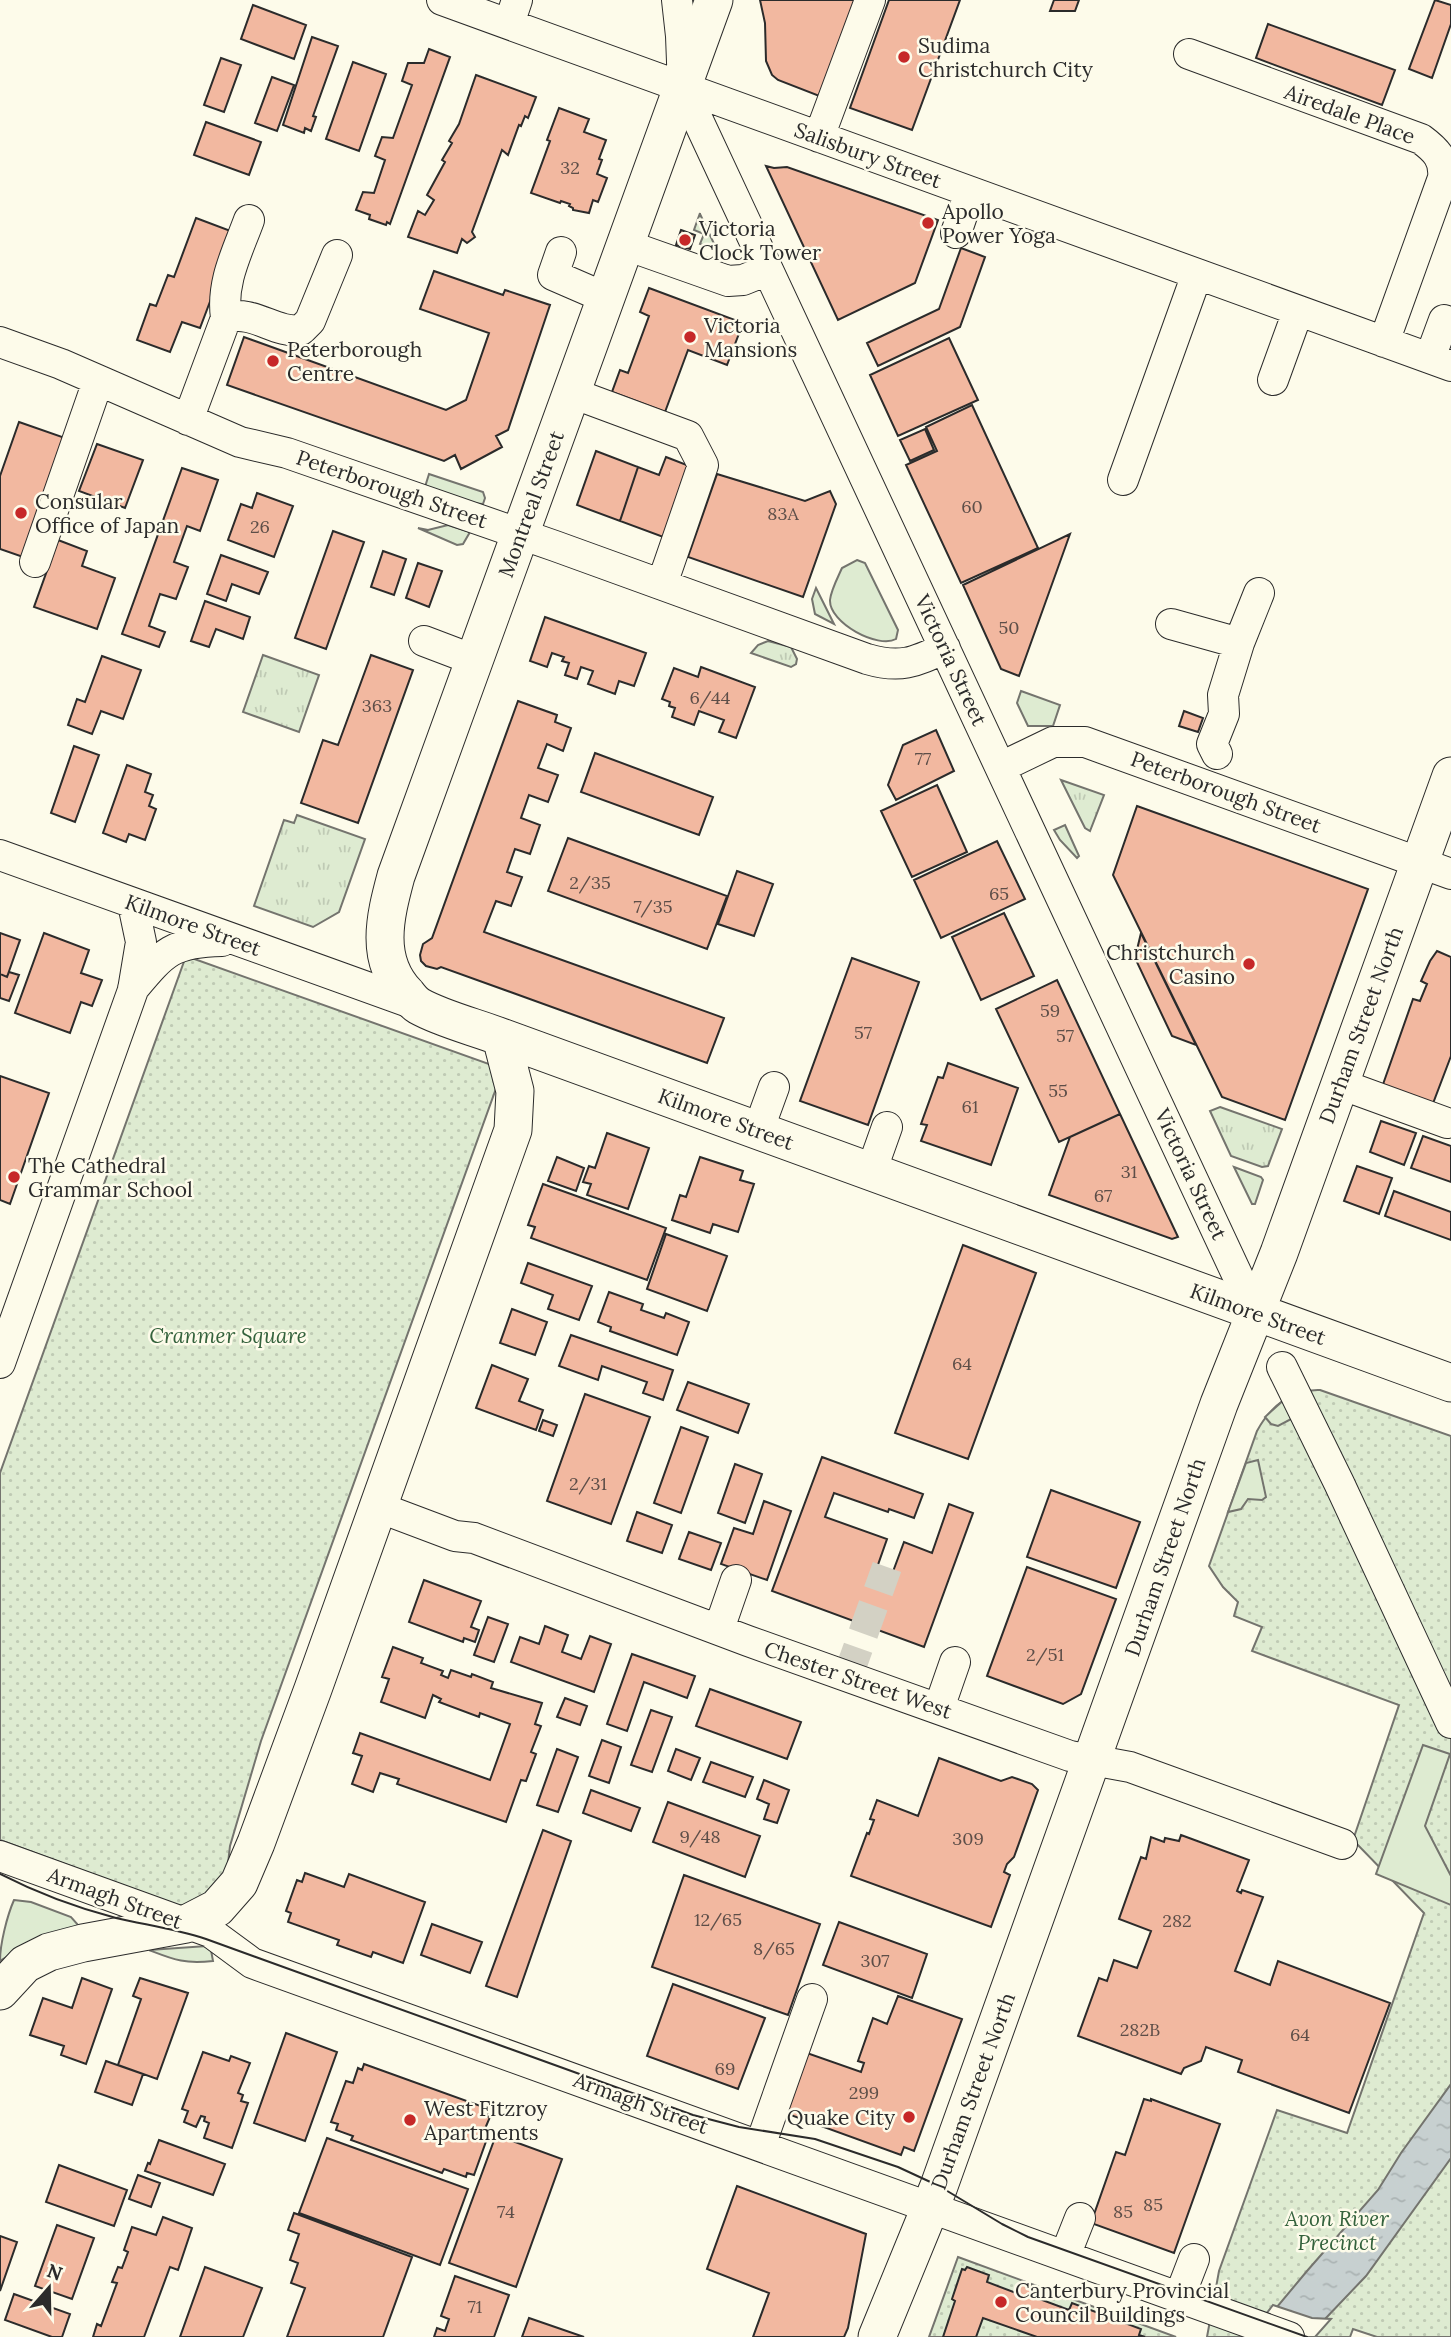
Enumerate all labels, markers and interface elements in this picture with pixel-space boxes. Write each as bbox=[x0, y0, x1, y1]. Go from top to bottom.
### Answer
place label: Sudima Christchurch City bbox=[918, 32, 1093, 83]
marker: Sudima Christchurch City bbox=[896, 49, 912, 65]
street label: Airedale Place bbox=[1280, 78, 1419, 150]
street label: Salisbury Street bbox=[791, 116, 946, 194]
house number: 32 bbox=[560, 156, 580, 179]
place label: Apollo Power Yoga bbox=[941, 198, 1056, 249]
place label: Victoria Clock Tower bbox=[698, 215, 821, 266]
marker: Apollo Power Yoga bbox=[920, 215, 936, 231]
marker: Victoria Clock Tower bbox=[677, 232, 693, 248]
place label: Victoria Mansions bbox=[703, 312, 797, 363]
marker: Victoria Mansions bbox=[682, 329, 698, 345]
place label: Peterborough Centre bbox=[287, 336, 422, 387]
marker: Peterborough Centre bbox=[265, 353, 281, 369]
street label: Montreal Street bbox=[492, 426, 570, 581]
street label: Peterborough Street bbox=[293, 444, 492, 535]
place label: Consular Office of Japan bbox=[35, 488, 180, 539]
house number: 60 bbox=[961, 495, 983, 518]
house number: 83A bbox=[767, 502, 799, 525]
marker: Consular Office of Japan bbox=[13, 505, 29, 521]
house number: 26 bbox=[250, 515, 270, 538]
street label: Victoria Street bbox=[908, 589, 994, 731]
house number: 50 bbox=[999, 616, 1020, 639]
house number: 6/44 bbox=[690, 686, 731, 709]
house number: 363 bbox=[362, 694, 392, 717]
street label: Peterborough Street bbox=[1127, 745, 1326, 839]
house number: 77 bbox=[915, 747, 931, 770]
house number: 2/35 bbox=[569, 871, 611, 894]
house number: 65 bbox=[989, 882, 1009, 905]
street label: Kilmore Street bbox=[121, 888, 265, 962]
house number: 7/35 bbox=[633, 895, 673, 918]
street label: Durham Street North bbox=[1313, 923, 1409, 1127]
place label: Christchurch Casino bbox=[1106, 939, 1235, 990]
marker: Christchurch Casino bbox=[1241, 956, 1257, 972]
house number: 59 bbox=[1040, 999, 1060, 1022]
house number: 57 bbox=[854, 1021, 872, 1044]
house number: 57 bbox=[1056, 1024, 1074, 1047]
house number: 55 bbox=[1048, 1079, 1068, 1102]
street label: Kilmore Street bbox=[654, 1082, 798, 1156]
house number: 61 bbox=[962, 1095, 978, 1118]
street label: Victoria Street bbox=[1148, 1103, 1234, 1245]
place label: The Cathedral Grammar School bbox=[28, 1152, 193, 1203]
house number: 31 bbox=[1121, 1160, 1137, 1183]
marker: The Cathedral Grammar School bbox=[6, 1169, 22, 1185]
house number: 67 bbox=[1094, 1184, 1112, 1207]
street label: Kilmore Street bbox=[1186, 1277, 1330, 1351]
park label: Cranmer Square bbox=[149, 1322, 307, 1349]
house number: 64 bbox=[952, 1352, 972, 1375]
street label: Durham Street North bbox=[1118, 1454, 1212, 1660]
house number: 2/31 bbox=[569, 1472, 607, 1495]
street label: Chester Street West bbox=[761, 1635, 956, 1725]
house number: 2/51 bbox=[1026, 1643, 1064, 1666]
house number: 9/48 bbox=[679, 1825, 721, 1848]
house number: 309 bbox=[952, 1827, 984, 1850]
street label: Armagh Street bbox=[43, 1861, 187, 1935]
house number: 12/65 bbox=[694, 1908, 742, 1931]
house number: 282 bbox=[1162, 1909, 1192, 1932]
house number: 8/65 bbox=[753, 1937, 795, 1960]
house number: 307 bbox=[860, 1949, 890, 1972]
street label: Durham Street North bbox=[925, 1989, 1021, 2193]
house number: 282B bbox=[1120, 2018, 1160, 2041]
house number: 64 bbox=[1290, 2023, 1310, 2046]
house number: 69 bbox=[715, 2057, 735, 2080]
street label: Armagh Street bbox=[569, 2066, 713, 2140]
house number: 299 bbox=[849, 2081, 879, 2104]
place label: West Fitzroy Apartments bbox=[423, 2095, 547, 2146]
place label: Quake City bbox=[787, 2104, 895, 2131]
marker: Quake City bbox=[901, 2109, 917, 2125]
marker: West Fitzroy Apartments bbox=[402, 2112, 418, 2128]
house number: 85 bbox=[1143, 2193, 1163, 2216]
house number: 74 bbox=[497, 2200, 515, 2223]
house number: 85 bbox=[1113, 2200, 1133, 2223]
park label: Avon River Precinct bbox=[1284, 2205, 1389, 2256]
north arrow bbox=[14, 2253, 84, 2323]
text: N bbox=[44, 2258, 66, 2286]
place label: Canterbury Provincial Council Buildings bbox=[1015, 2277, 1229, 2328]
marker: Canterbury Provincial Council Buildings bbox=[993, 2294, 1009, 2310]
house number: 71 bbox=[468, 2295, 482, 2318]

